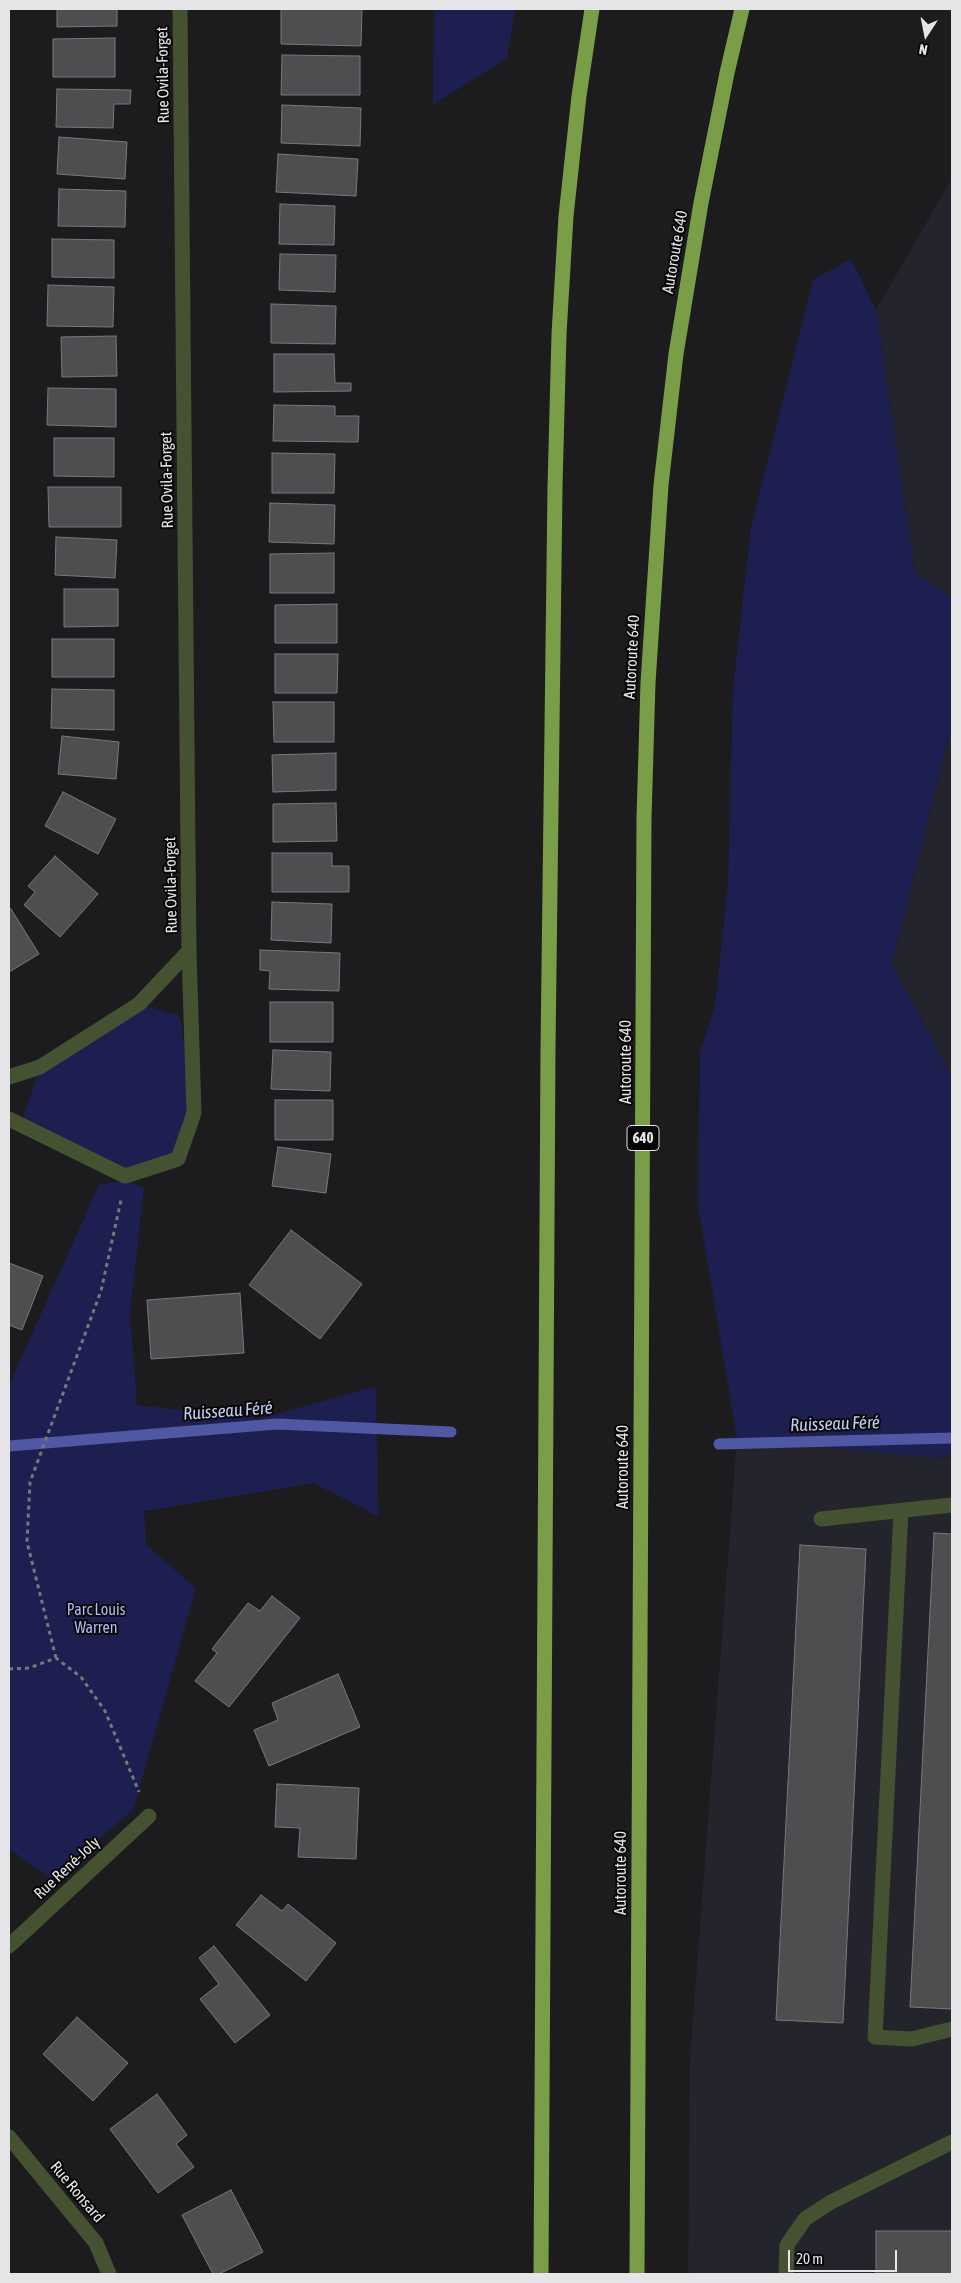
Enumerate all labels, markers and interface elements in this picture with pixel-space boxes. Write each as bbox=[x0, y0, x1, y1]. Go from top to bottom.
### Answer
north arrow bbox=[901, 10, 951, 60]
street label: Rue Ovila-Forget bbox=[153, 26, 173, 124]
text: N bbox=[918, 41, 929, 58]
street label: Autoroute 640 bbox=[658, 209, 692, 295]
street label: Rue Ovila-Forget bbox=[157, 431, 177, 529]
street label: Autoroute 640 bbox=[620, 615, 644, 699]
street label: Rue Ovila-Forget bbox=[161, 836, 181, 934]
street label: Autoroute 640 bbox=[616, 1020, 636, 1104]
road number: 640 bbox=[627, 1126, 659, 1150]
water label: Ruisseau Féré bbox=[182, 1397, 274, 1425]
water label: Ruisseau Féré bbox=[790, 1412, 880, 1436]
street label: Autoroute 640 bbox=[613, 1425, 633, 1509]
park label: Parc Louis Warren bbox=[67, 1600, 125, 1638]
street label: Autoroute 640 bbox=[611, 1831, 631, 1915]
street label: Rue René-Joly bbox=[30, 1833, 104, 1903]
street label: Rue Ronsard bbox=[46, 2158, 108, 2226]
scale bar bbox=[791, 2240, 900, 2272]
text: 20 m bbox=[796, 2250, 823, 2267]

